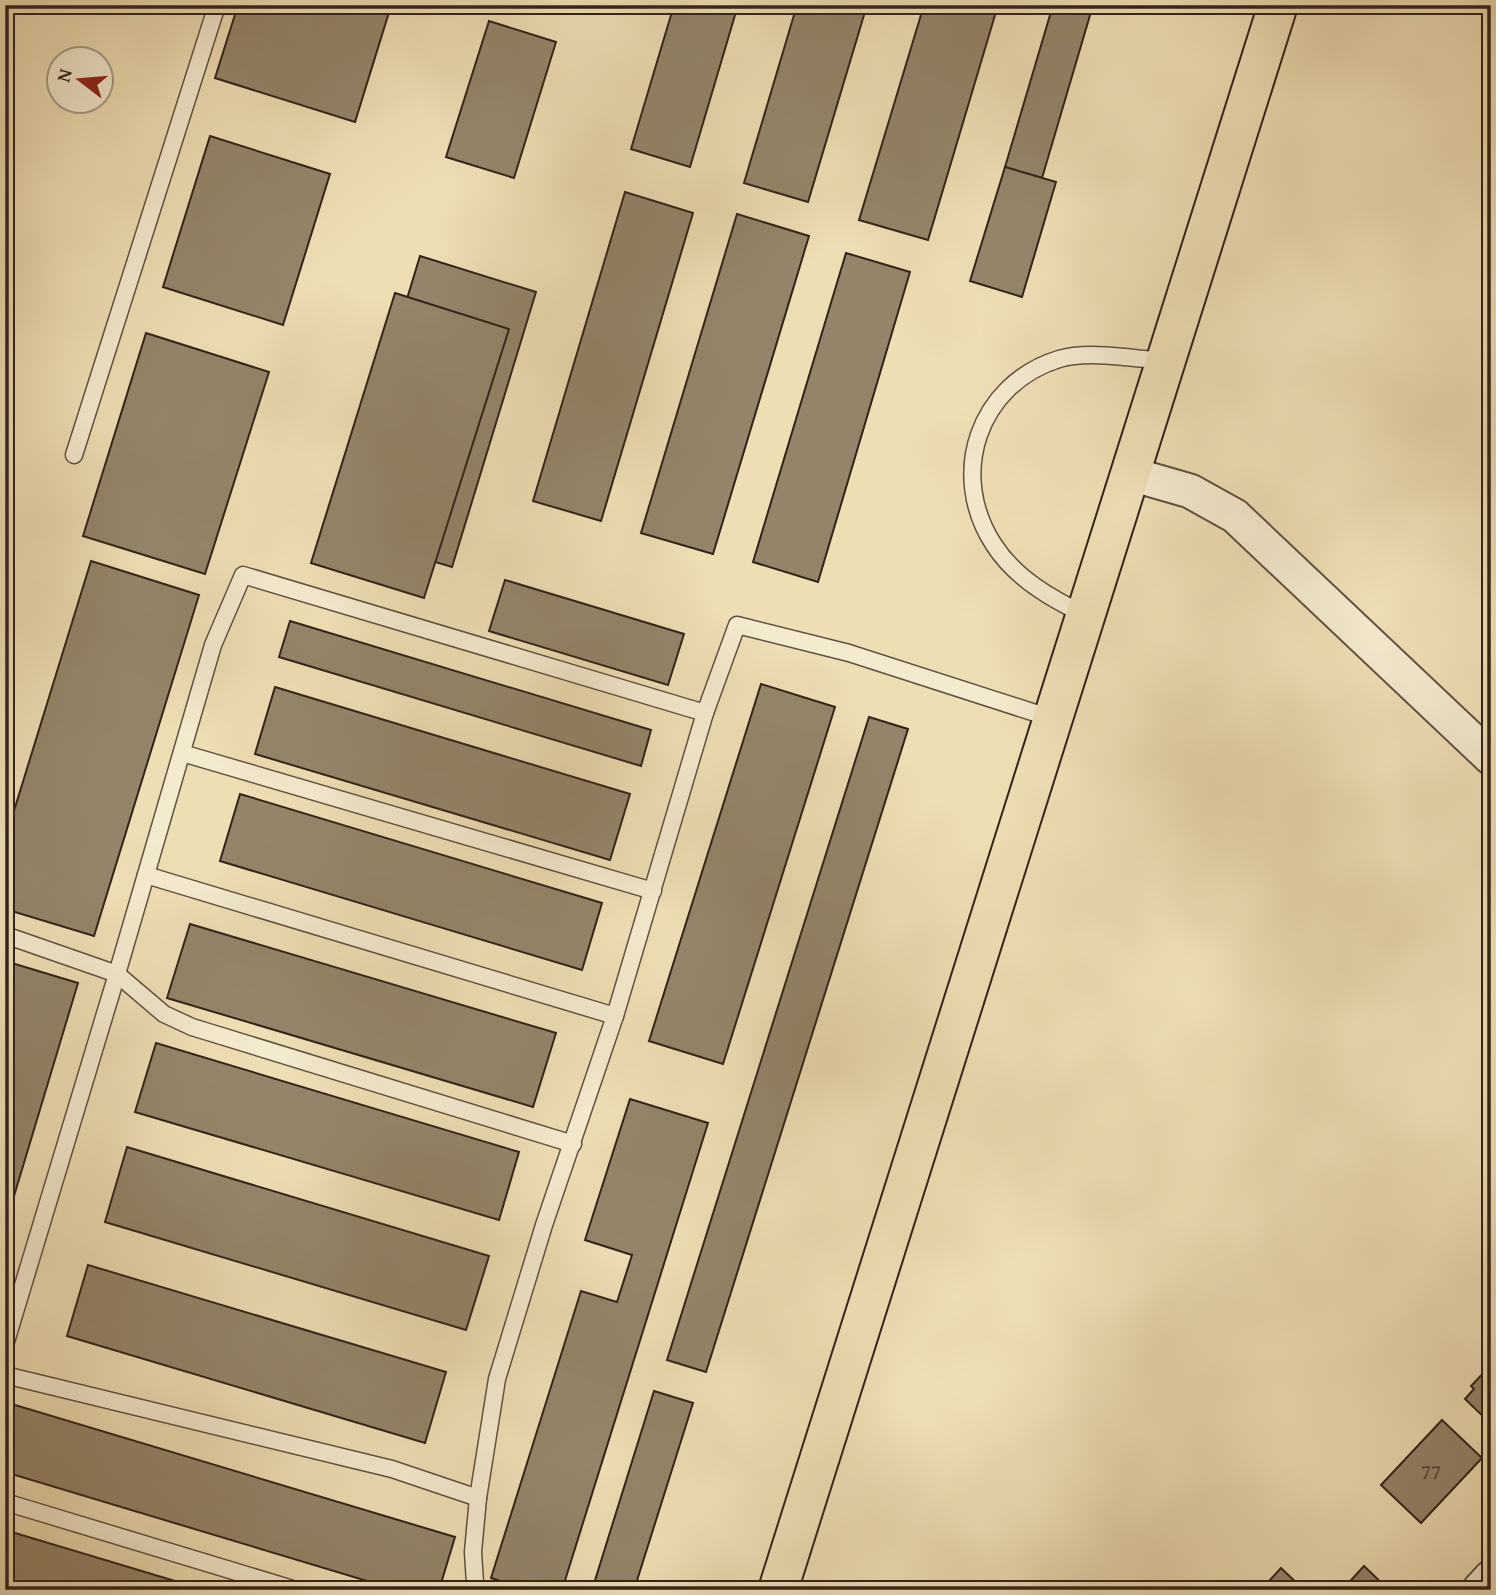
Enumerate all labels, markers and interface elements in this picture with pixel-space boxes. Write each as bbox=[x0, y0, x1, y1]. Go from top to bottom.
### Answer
north arrow bbox=[46, 46, 116, 116]
text: N bbox=[48, 65, 79, 85]
house number: 77 bbox=[1421, 1456, 1441, 1487]

